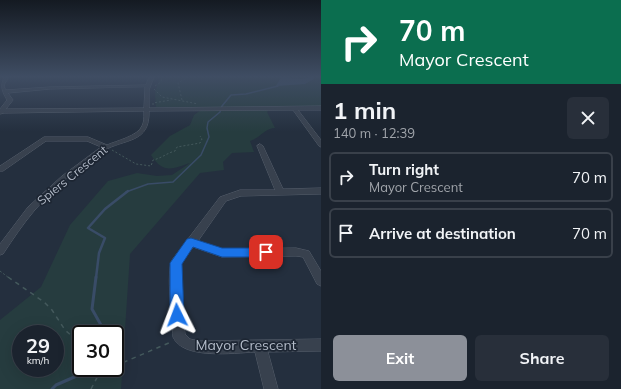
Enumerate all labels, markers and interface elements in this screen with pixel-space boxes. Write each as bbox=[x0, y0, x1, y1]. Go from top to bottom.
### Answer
text: 70 m bbox=[399, 13, 465, 48]
icon: right bbox=[333, 16, 385, 68]
text: Mayor Crescent bbox=[399, 48, 529, 71]
text: 1 min bbox=[333, 95, 396, 125]
button: close bbox=[567, 97, 609, 139]
text: 140 m · 12:39 bbox=[333, 125, 415, 141]
street label: Spiers Crescent bbox=[34, 142, 110, 208]
text: Turn right bbox=[369, 160, 439, 179]
icon: right bbox=[335, 166, 357, 188]
text: 70 m bbox=[572, 168, 607, 187]
text: Mayor Crescent bbox=[369, 179, 463, 195]
icon: arrive bbox=[335, 222, 357, 244]
text: Arrive at destination bbox=[369, 224, 516, 243]
text: 70 m bbox=[572, 224, 607, 243]
pin bbox=[249, 235, 283, 269]
icon: arrive bbox=[255, 241, 277, 263]
position arrow bbox=[156, 294, 198, 336]
speed limit sign: 30 bbox=[72, 325, 124, 377]
text: 29 bbox=[26, 333, 50, 358]
button: Exit bbox=[333, 335, 467, 381]
button: Share bbox=[475, 335, 609, 381]
street label: Mayor Crescent bbox=[195, 336, 297, 354]
text: km/h bbox=[27, 354, 49, 367]

